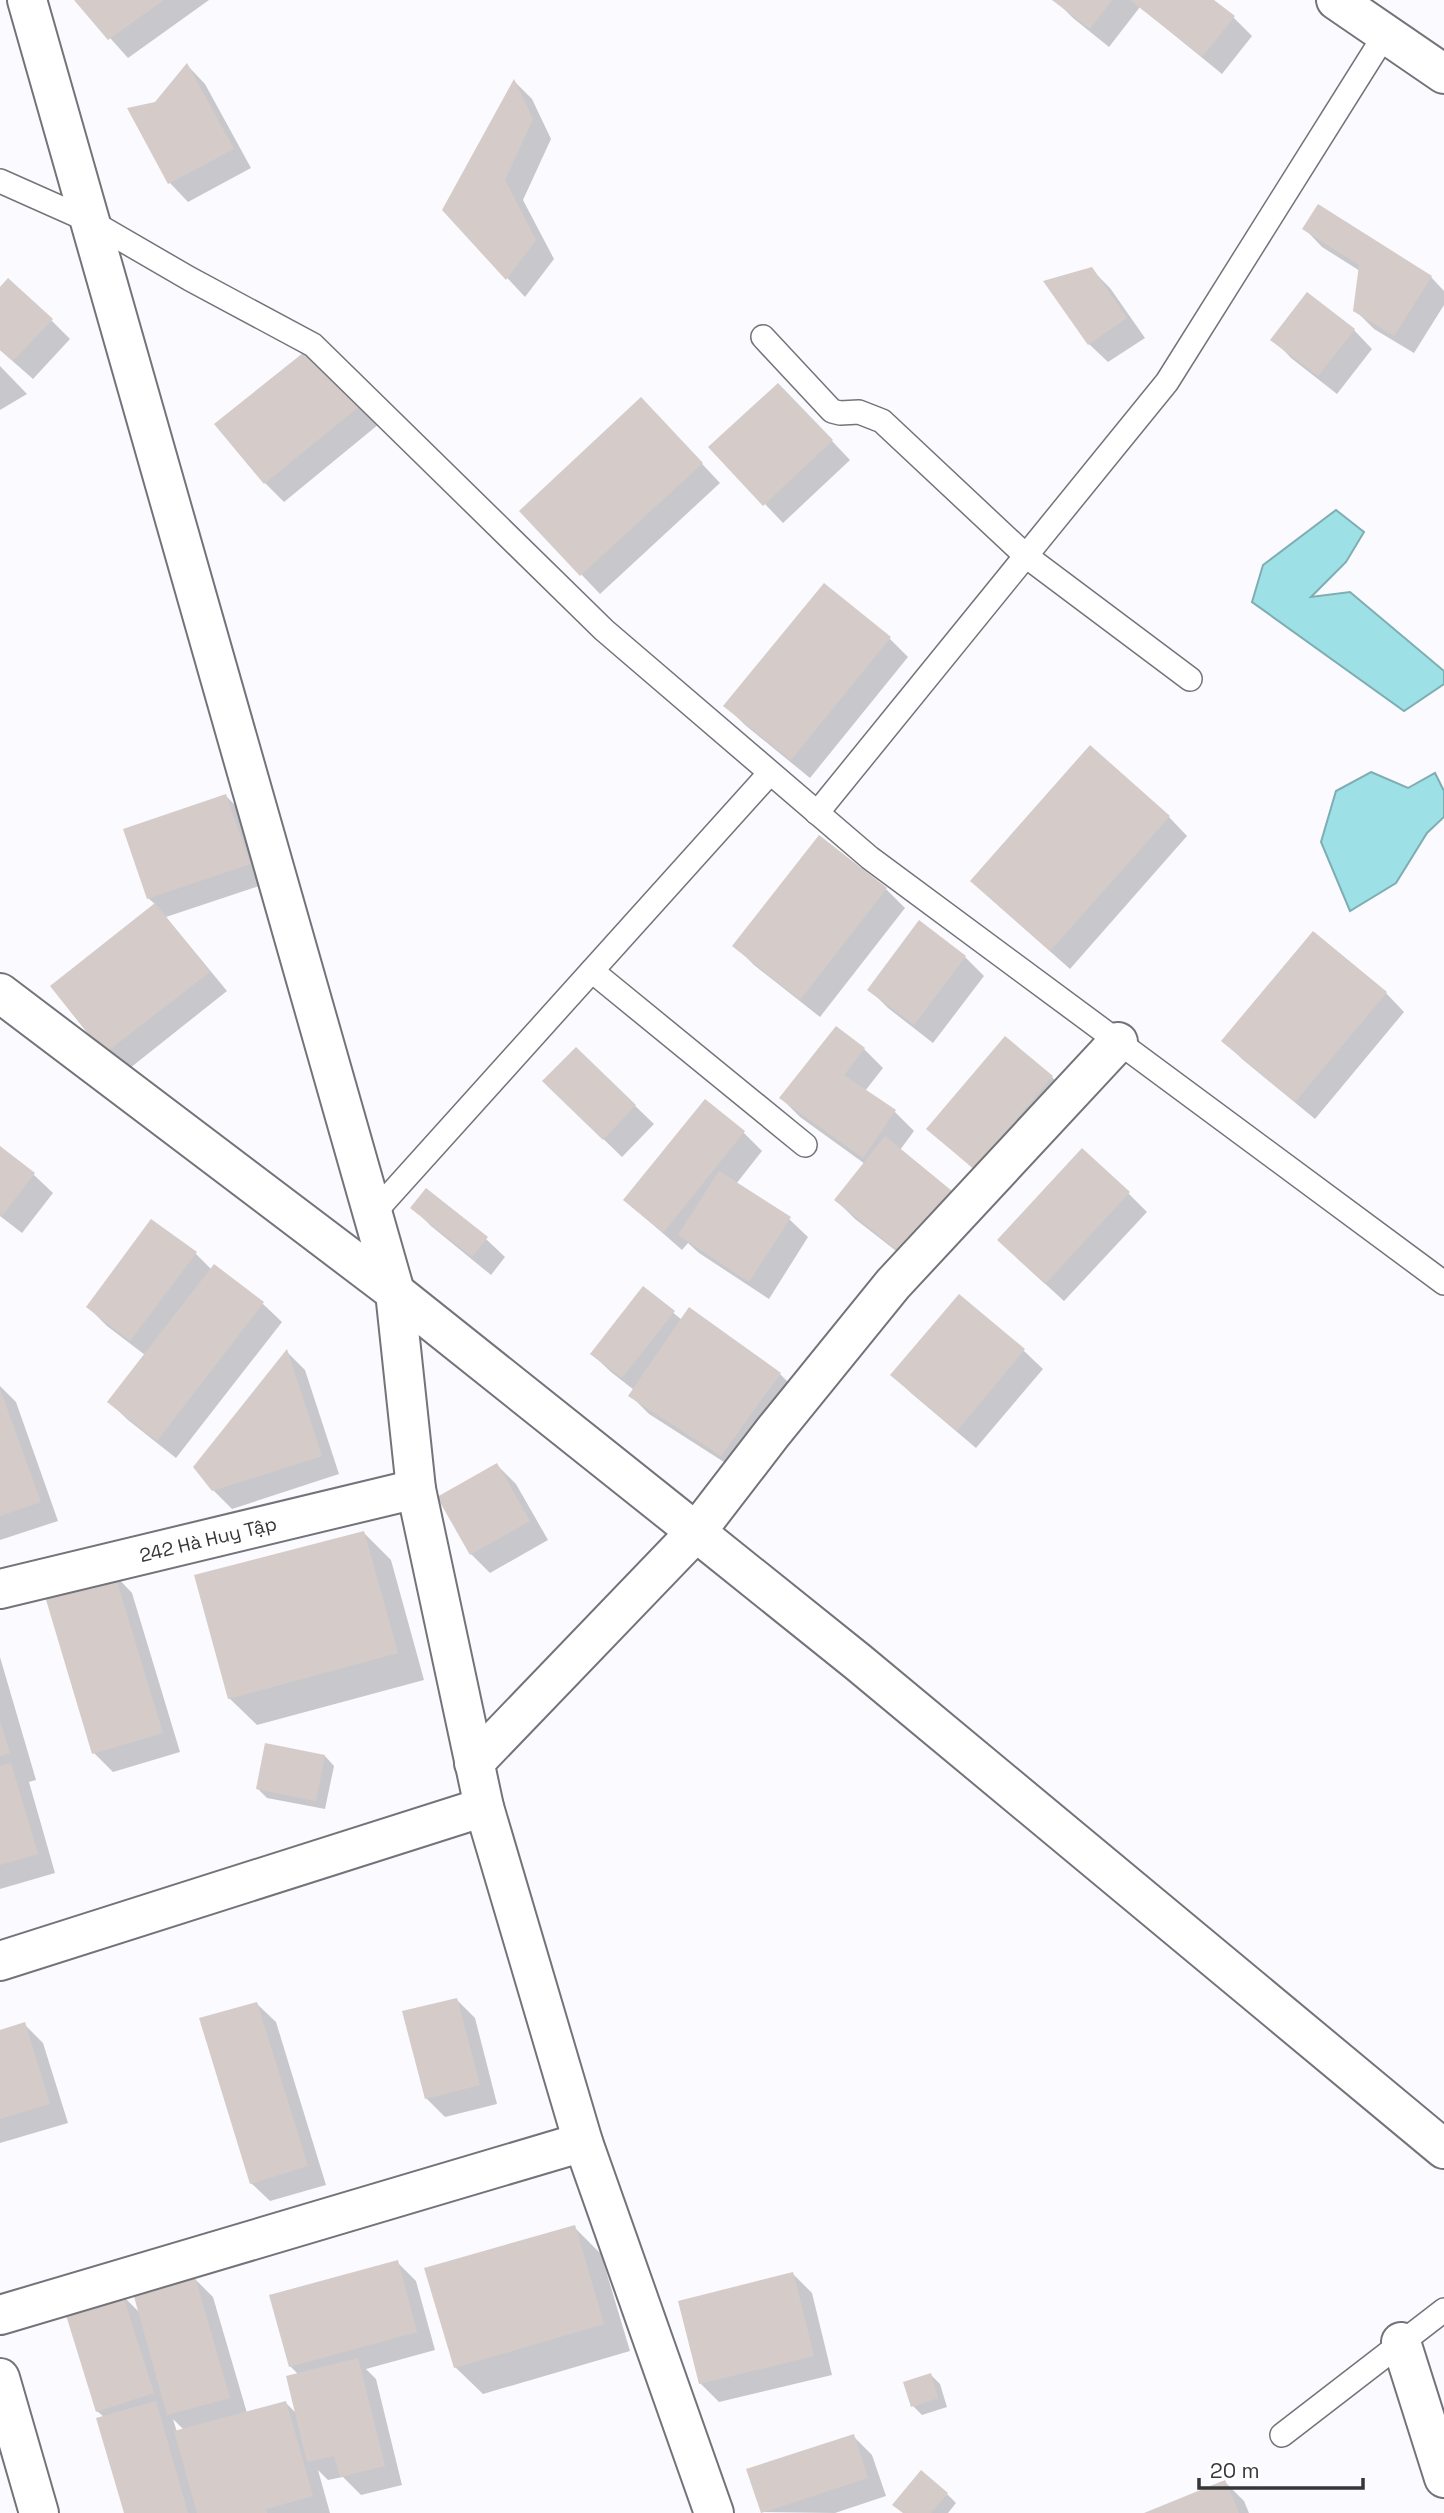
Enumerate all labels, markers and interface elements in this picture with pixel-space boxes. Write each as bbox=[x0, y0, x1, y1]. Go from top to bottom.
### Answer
street label: 242 Hà Huy Tập bbox=[137, 1511, 279, 1568]
scale bar bbox=[1199, 2446, 1364, 2490]
text: 20 m bbox=[1210, 2457, 1260, 2484]

